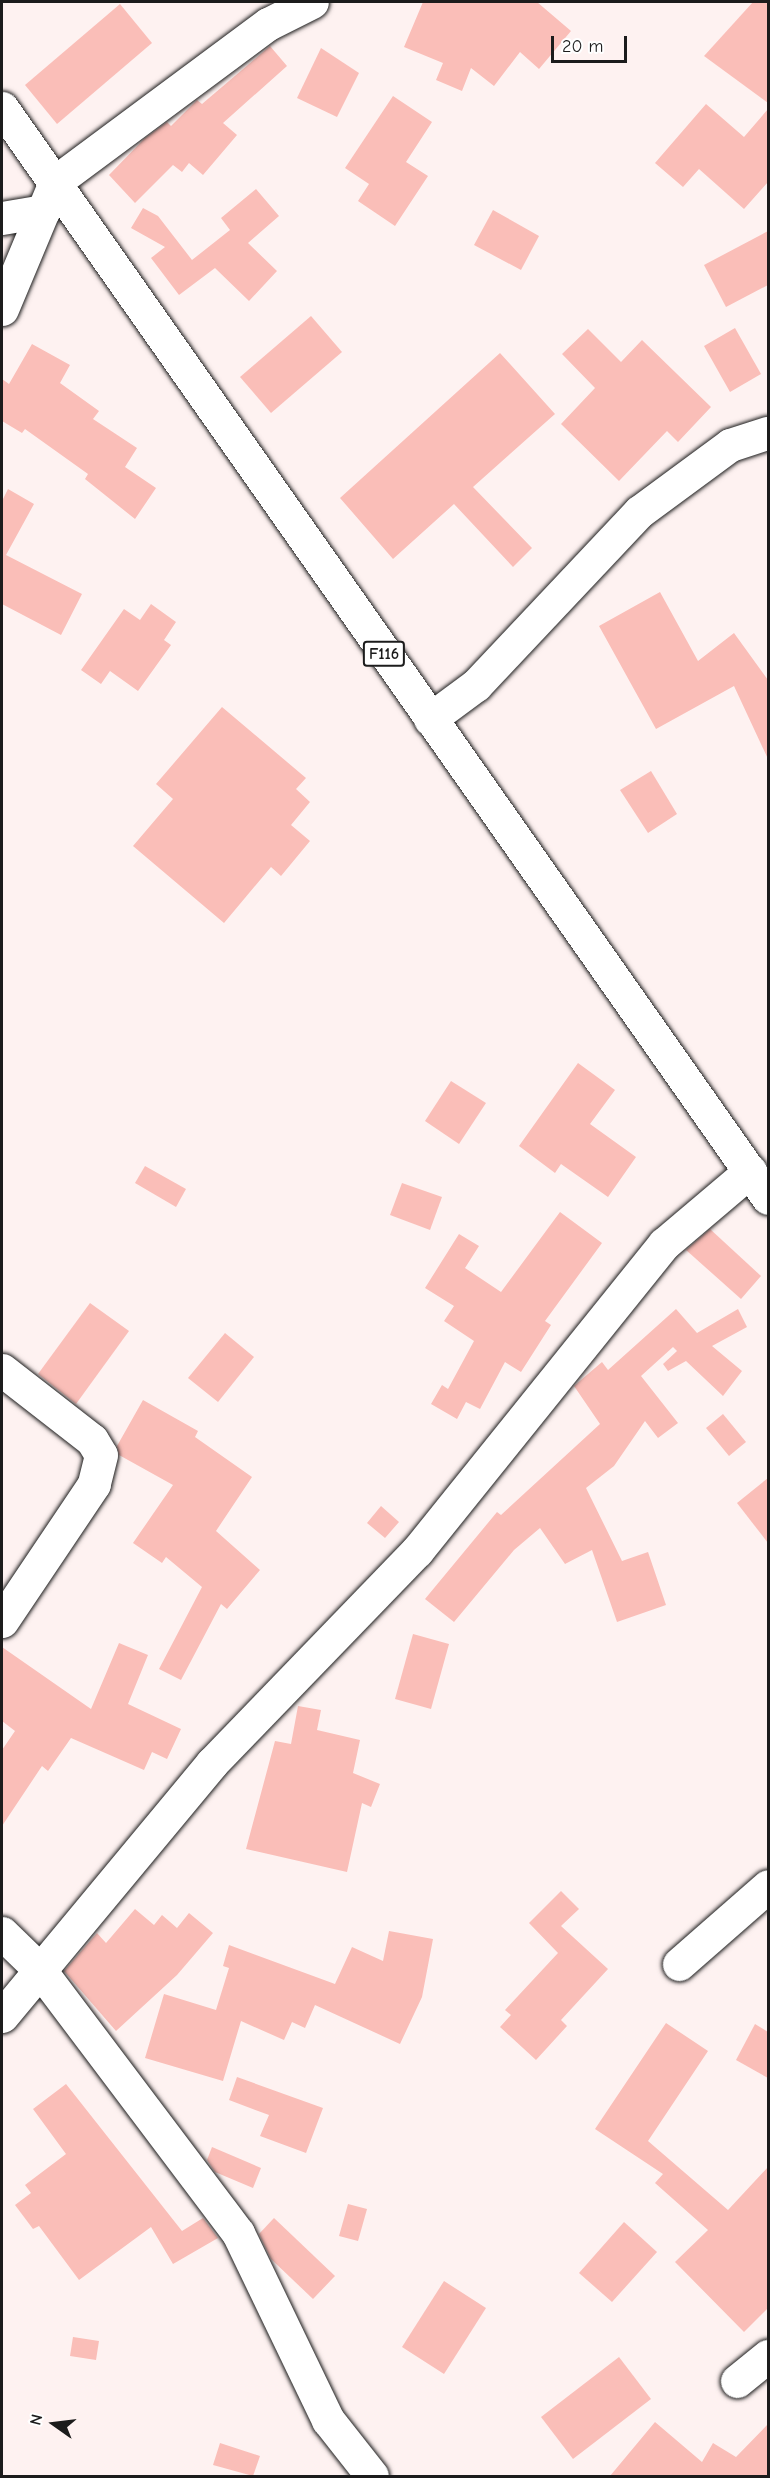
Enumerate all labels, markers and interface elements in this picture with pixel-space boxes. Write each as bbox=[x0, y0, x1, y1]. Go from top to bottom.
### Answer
scale bar bbox=[554, 24, 630, 62]
text: 20 m bbox=[562, 36, 603, 57]
road number: F116 bbox=[362, 641, 406, 667]
north arrow bbox=[24, 2394, 84, 2454]
text: N bbox=[27, 2412, 47, 2427]

